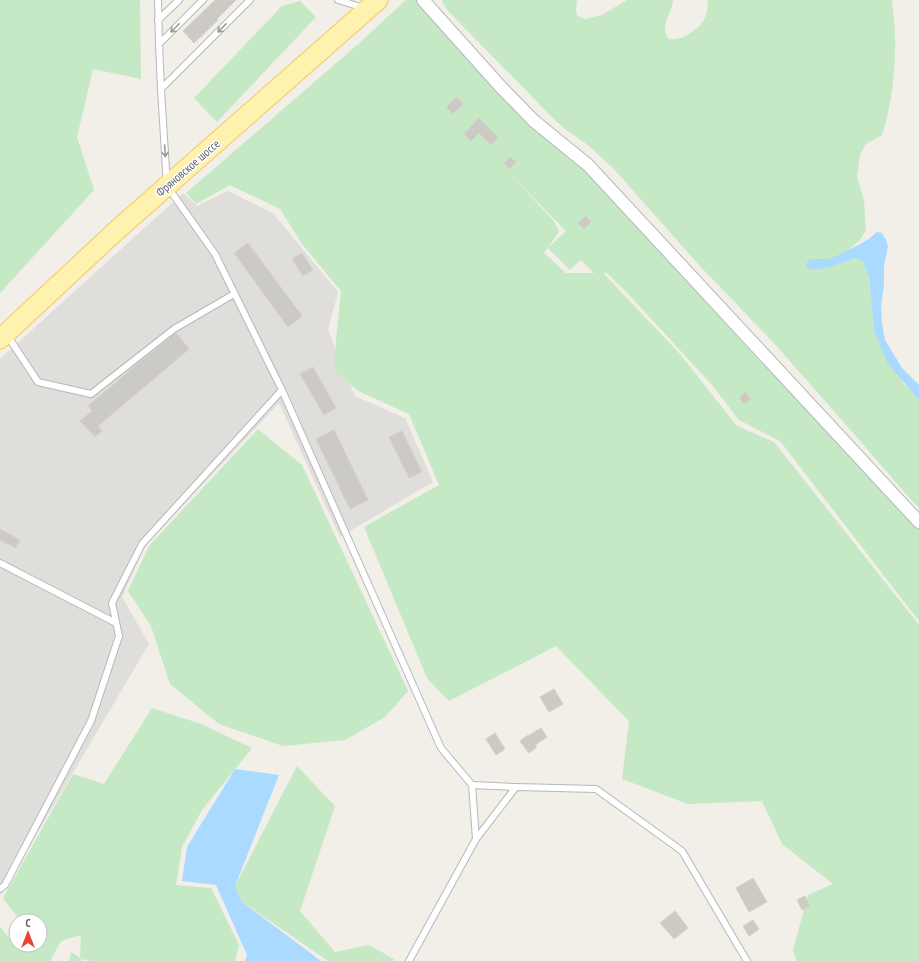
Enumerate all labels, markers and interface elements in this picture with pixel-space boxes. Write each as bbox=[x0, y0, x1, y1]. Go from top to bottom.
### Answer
one-way arrow bbox=[170, 23, 180, 33]
one-way arrow bbox=[217, 23, 227, 32]
street label: Фряновское шоссе bbox=[153, 136, 223, 199]
one-way arrow bbox=[161, 144, 168, 157]
north arrow bbox=[8, 913, 48, 953]
text: С bbox=[25, 916, 31, 930]

